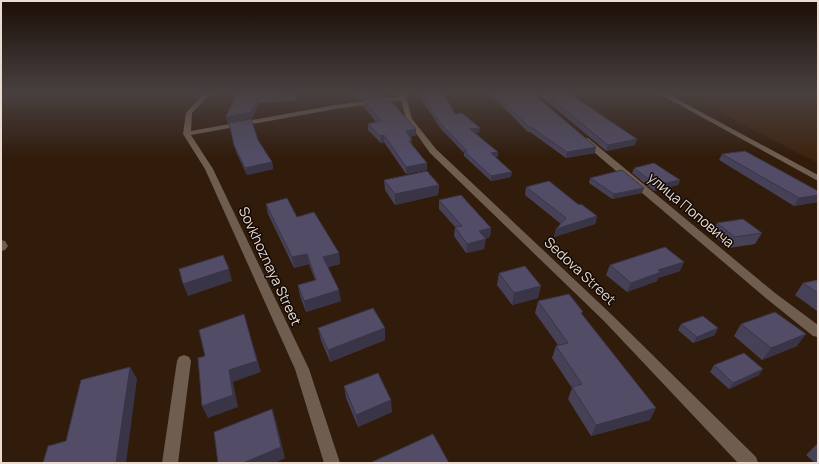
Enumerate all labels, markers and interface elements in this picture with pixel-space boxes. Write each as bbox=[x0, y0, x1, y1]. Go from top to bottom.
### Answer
street label: улица Поповича bbox=[644, 168, 739, 251]
street label: Sovkhoznaya Street bbox=[235, 203, 306, 329]
street label: Sedova Street bbox=[540, 232, 621, 309]

